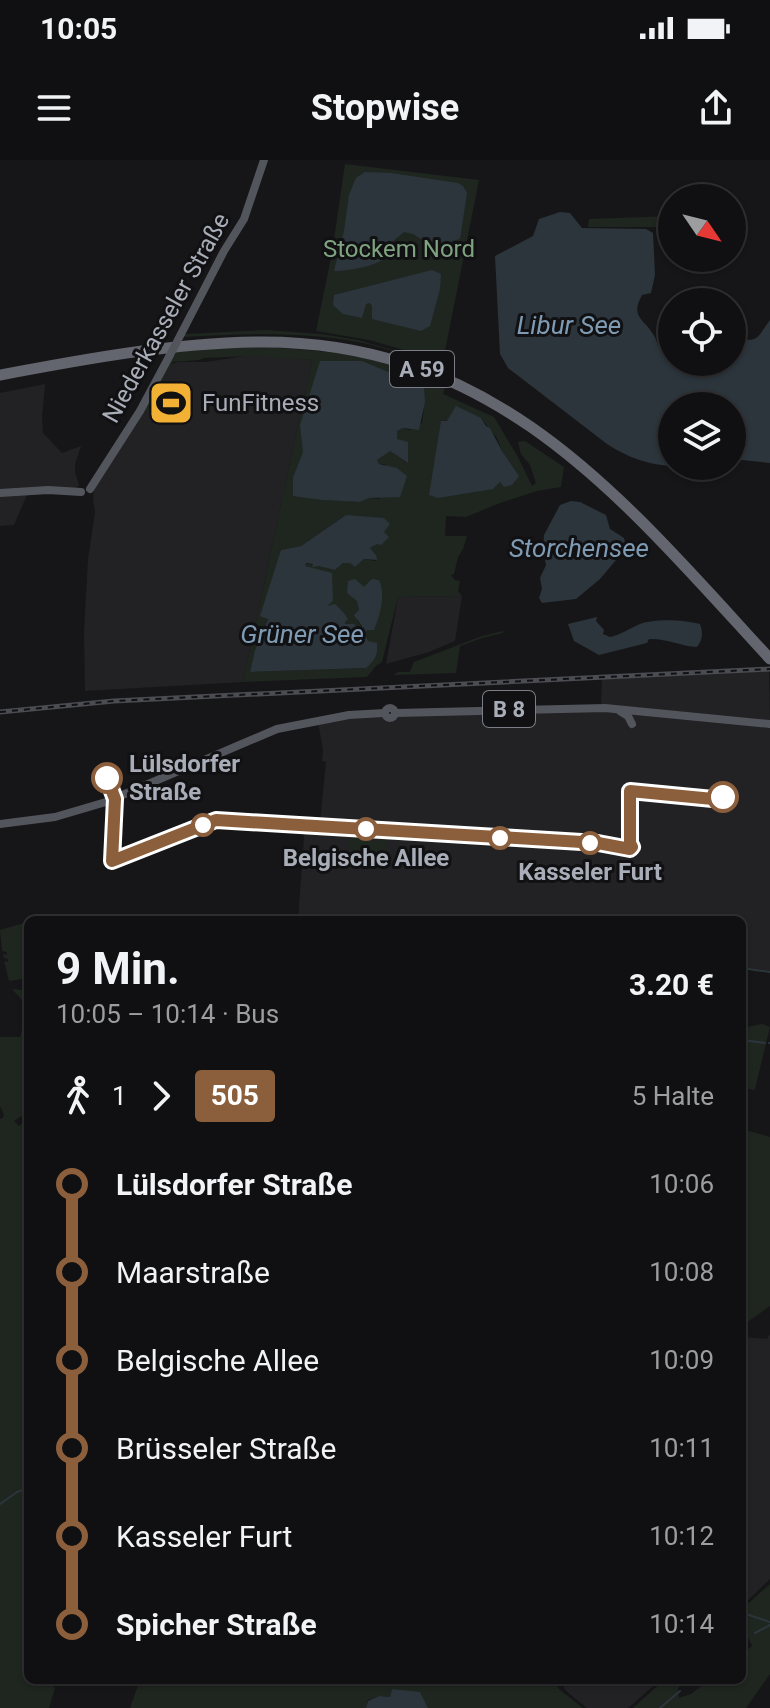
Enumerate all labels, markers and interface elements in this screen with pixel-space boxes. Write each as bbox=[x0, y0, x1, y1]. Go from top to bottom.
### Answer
text: 10:05 bbox=[40, 11, 117, 46]
icon: menu bbox=[32, 86, 76, 130]
icon: share bbox=[694, 86, 738, 130]
text: Stopwise bbox=[311, 87, 459, 129]
north arrow bbox=[658, 184, 746, 272]
map controls bbox=[658, 184, 746, 480]
street label: Niederkasseler Straße bbox=[97, 208, 235, 428]
park label: Stockem Nord bbox=[323, 235, 475, 263]
button: locate bbox=[658, 288, 746, 376]
water label: Libur See bbox=[517, 310, 621, 340]
road number: A 59 bbox=[390, 351, 454, 387]
sports icon: FunFitness bbox=[147, 379, 195, 427]
place label: FunFitness bbox=[202, 389, 319, 417]
button: layers bbox=[658, 392, 746, 480]
water label: Storchensee bbox=[509, 533, 649, 563]
water label: Grüner See bbox=[240, 619, 364, 649]
road number: B 8 bbox=[483, 691, 535, 727]
place label: Lülsdorfer Straße bbox=[129, 750, 240, 806]
marker: Lülsdorfer Straße bbox=[92, 763, 122, 793]
unlabelled marker bbox=[708, 782, 738, 812]
unlabelled marker bbox=[192, 814, 214, 836]
marker: Belgische Allee bbox=[355, 818, 377, 840]
unlabelled marker bbox=[489, 827, 511, 849]
marker: Kasseler Furt bbox=[579, 832, 601, 854]
place label: Belgische Allee bbox=[283, 844, 449, 872]
place label: Kasseler Furt bbox=[518, 858, 662, 886]
text: 9 Min. bbox=[56, 943, 180, 995]
text: 3.20 € bbox=[629, 967, 714, 1002]
text: 10:05 – 10:14 · Bus bbox=[56, 999, 279, 1029]
icon: walk bbox=[56, 1074, 100, 1118]
icon: forward bbox=[139, 1074, 183, 1118]
text: 505 bbox=[211, 1079, 259, 1112]
text: 1 bbox=[112, 1081, 127, 1111]
text: 5 Halte bbox=[632, 1081, 714, 1111]
text: Lülsdorfer Straße bbox=[116, 1167, 352, 1202]
text: 10:06 bbox=[649, 1169, 714, 1199]
text: Maarstraße bbox=[116, 1255, 270, 1290]
text: 10:08 bbox=[649, 1257, 714, 1287]
text: Belgische Allee bbox=[116, 1343, 319, 1378]
text: 10:09 bbox=[649, 1345, 714, 1375]
text: Brüsseler Straße bbox=[116, 1431, 336, 1466]
text: 10:11 bbox=[649, 1433, 714, 1463]
text: Kasseler Furt bbox=[116, 1519, 292, 1554]
text: 10:12 bbox=[649, 1521, 714, 1551]
text: Spicher Straße bbox=[116, 1607, 317, 1642]
text: 10:14 bbox=[649, 1609, 714, 1639]

